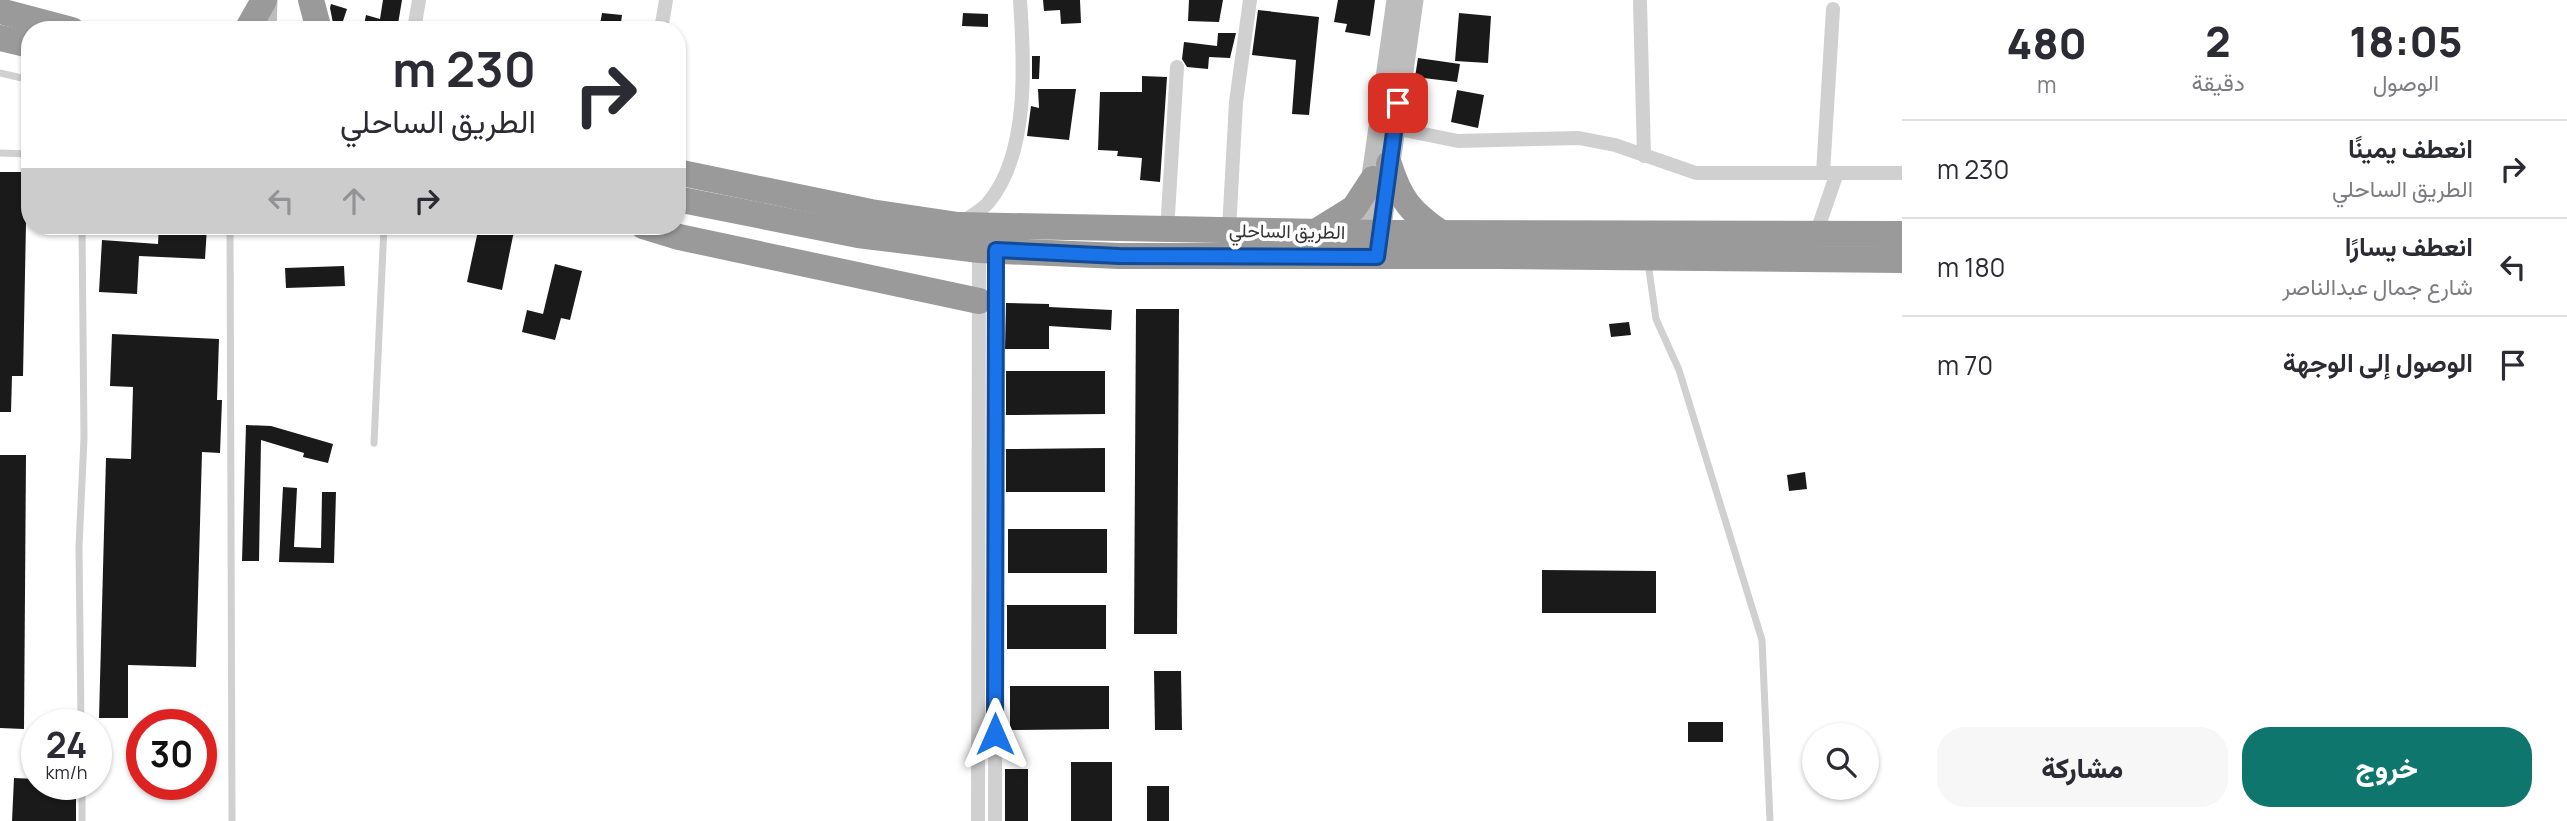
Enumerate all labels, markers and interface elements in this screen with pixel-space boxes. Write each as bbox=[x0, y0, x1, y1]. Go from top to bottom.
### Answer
text: 2 bbox=[2205, 12, 2231, 70]
text: 18:05 bbox=[2349, 12, 2462, 70]
text: 480 bbox=[2007, 14, 2087, 72]
text: 230 m bbox=[392, 35, 536, 102]
icon: right bbox=[560, 49, 651, 140]
text: دقيقة bbox=[2191, 66, 2245, 98]
text: الوصول bbox=[2373, 66, 2439, 98]
text: m bbox=[2037, 68, 2056, 100]
pin bbox=[1368, 73, 1428, 133]
icon: arrive bbox=[1379, 84, 1417, 122]
text: الطريق الساحلي bbox=[340, 99, 536, 143]
text: انعطف يمينًا bbox=[2348, 130, 2473, 166]
icon: right bbox=[2494, 150, 2532, 188]
text: 230 m bbox=[1937, 151, 2009, 187]
text: الطريق الساحلي bbox=[2332, 172, 2473, 204]
icon: left bbox=[262, 182, 300, 220]
icon: ahead bbox=[335, 182, 373, 220]
icon: right bbox=[408, 182, 446, 220]
street label: الطريق الساحلي bbox=[1229, 217, 1345, 248]
text: انعطف يسارًا bbox=[2345, 228, 2473, 264]
icon: left bbox=[2494, 248, 2532, 286]
text: 180 m bbox=[1937, 249, 2005, 285]
text: شارع جمال عبدالناصر bbox=[2282, 270, 2473, 302]
text: الوصول إلى الوجهة bbox=[2283, 344, 2473, 380]
icon: arrive bbox=[2494, 346, 2532, 384]
text: 70 m bbox=[1937, 347, 1993, 383]
position arrow bbox=[958, 697, 1032, 771]
speed limit sign: 30 bbox=[126, 709, 217, 800]
text: 24 bbox=[46, 721, 87, 769]
map controls bbox=[1802, 723, 1879, 800]
button: search bbox=[1802, 723, 1879, 800]
button: مشاركة bbox=[1937, 727, 2228, 807]
button: خروج bbox=[2242, 727, 2532, 807]
text: km/h bbox=[46, 760, 87, 784]

